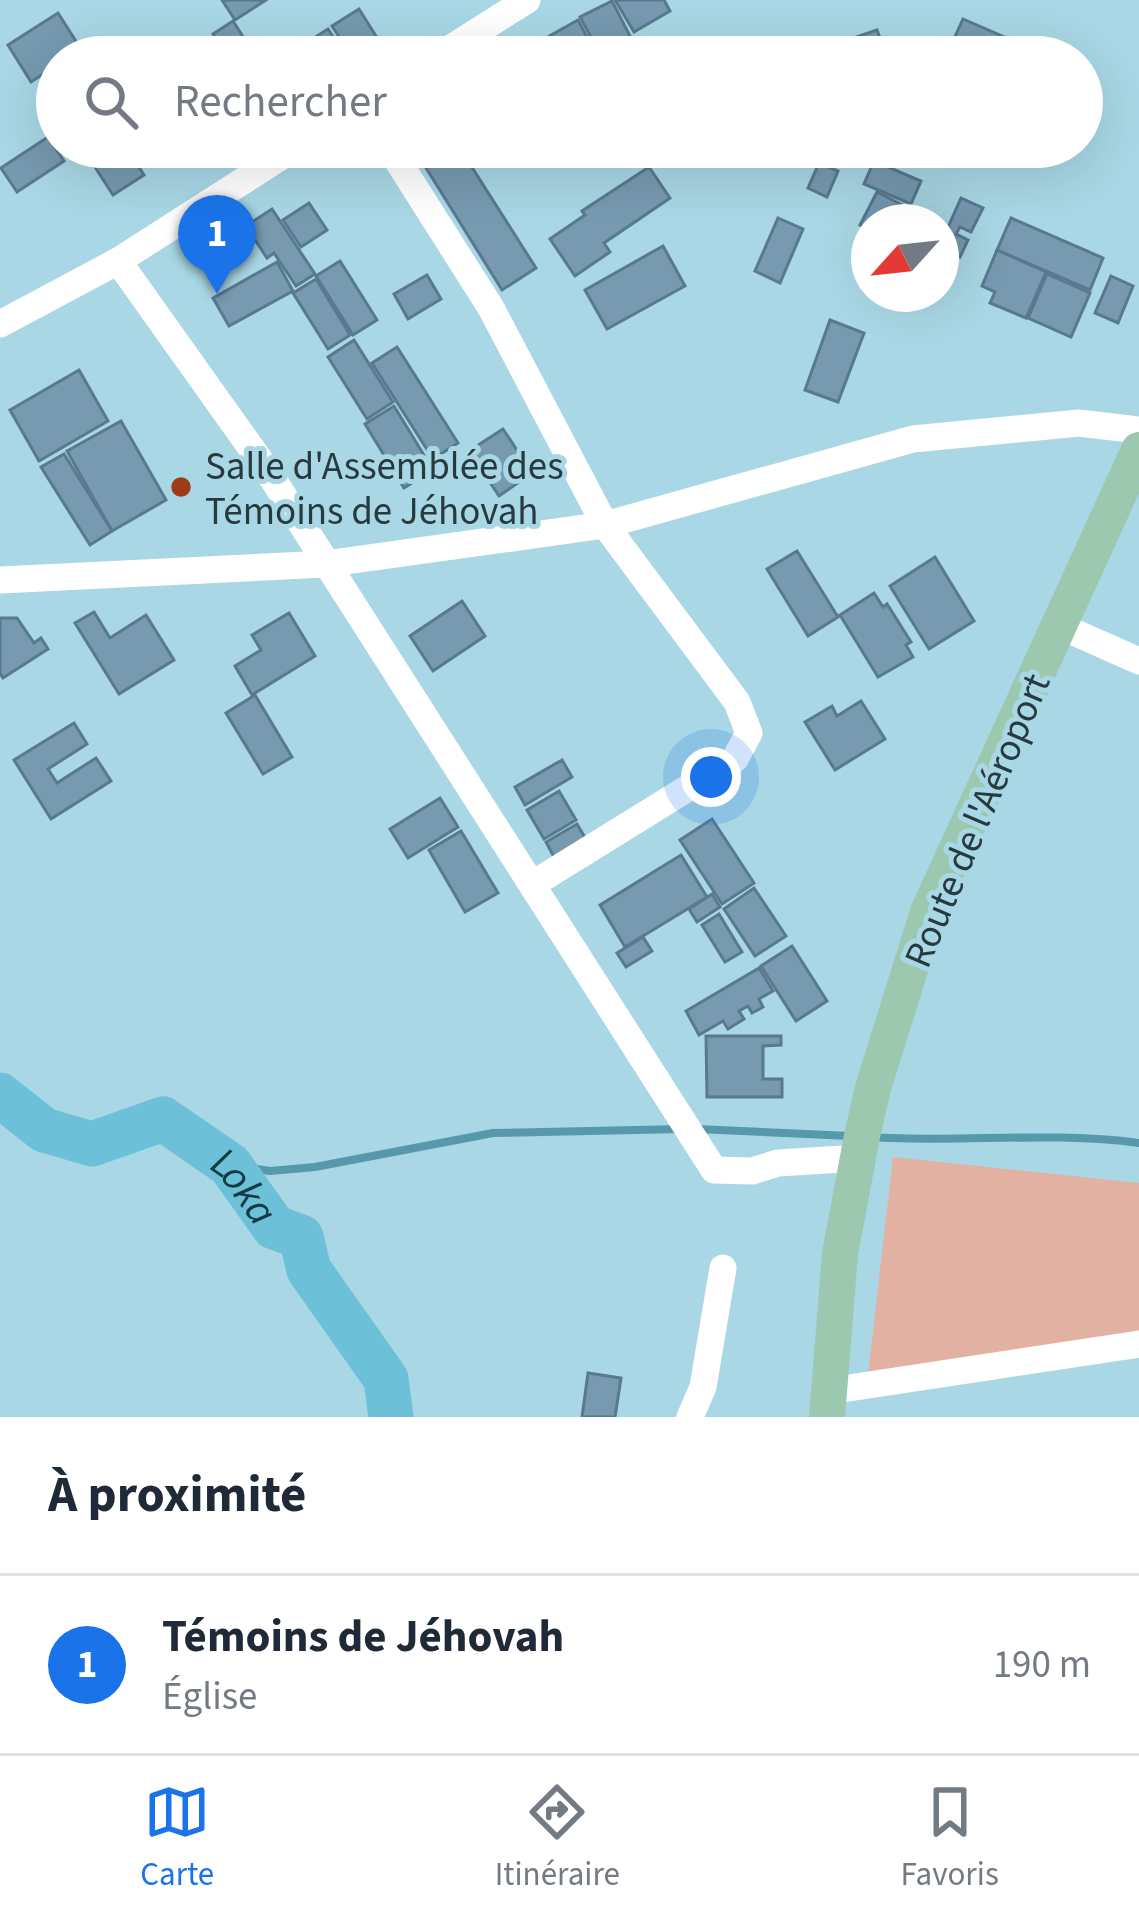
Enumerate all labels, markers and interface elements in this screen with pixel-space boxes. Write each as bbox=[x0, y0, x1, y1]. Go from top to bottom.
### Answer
search box bbox=[36, 36, 1103, 168]
icon: search bbox=[78, 69, 144, 135]
text: Rechercher bbox=[174, 70, 387, 134]
pin: 1 bbox=[178, 195, 256, 294]
north arrow bbox=[851, 204, 959, 312]
place label: Salle d'Assemblée des Témoins de Jéhovah bbox=[205, 439, 564, 540]
marker: Salle d'Assemblée des Témoins de Jéhovah bbox=[168, 474, 194, 500]
street label: Route de l'Aéroport bbox=[891, 665, 1065, 977]
your location bbox=[681, 747, 741, 807]
water label: Loka bbox=[199, 1133, 291, 1238]
text: À proximité bbox=[48, 1459, 306, 1531]
text: Témoins de Jéhovah bbox=[162, 1605, 564, 1669]
text: 1 bbox=[77, 1637, 97, 1693]
text: 190 m bbox=[993, 1637, 1091, 1693]
text: Église bbox=[162, 1669, 257, 1725]
tab: Carte bbox=[140, 1779, 214, 1898]
tab: Itinéraire bbox=[495, 1779, 620, 1898]
tab: Favoris bbox=[900, 1779, 999, 1898]

